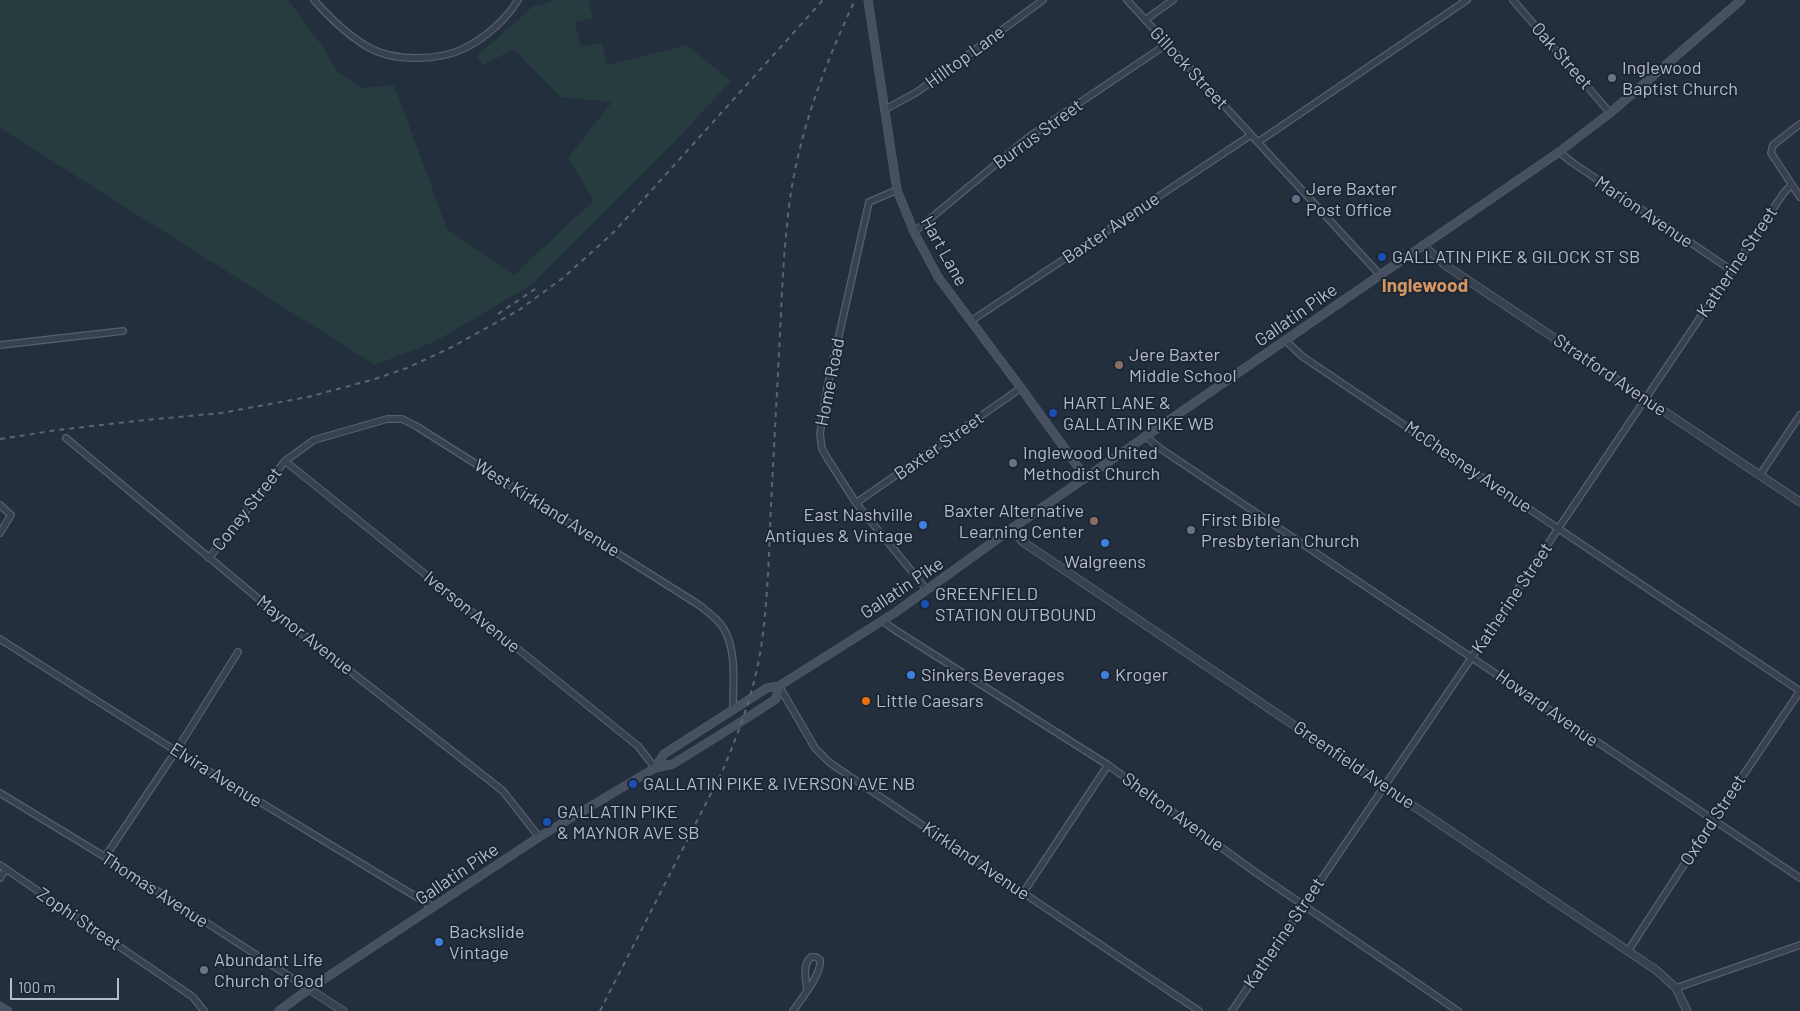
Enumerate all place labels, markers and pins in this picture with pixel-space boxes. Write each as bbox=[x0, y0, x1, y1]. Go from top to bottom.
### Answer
place label: Inglewood Baptist Church bbox=[1622, 57, 1738, 100]
marker: Inglewood Baptist Church bbox=[1606, 72, 1618, 84]
place label: Jere Baxter Post Office bbox=[1306, 178, 1397, 220]
marker: Jere Baxter Post Office bbox=[1290, 193, 1302, 205]
place label: GALLATIN PIKE & GILOCK ST SB bbox=[1392, 246, 1640, 268]
marker: GALLATIN PIKE & GILOCK ST SB bbox=[1376, 251, 1388, 263]
place label: Jere Baxter Middle School bbox=[1129, 344, 1237, 386]
marker: Jere Baxter Middle School bbox=[1113, 359, 1125, 371]
place label: HART LANE & GALLATIN PIKE WB bbox=[1063, 392, 1214, 434]
marker: HART LANE & GALLATIN PIKE WB bbox=[1047, 407, 1059, 419]
place label: Inglewood United Methodist Church bbox=[1023, 442, 1160, 484]
marker: Inglewood United Methodist Church bbox=[1007, 457, 1019, 469]
place label: Baxter Alternative Learning Center bbox=[944, 500, 1084, 542]
place label: East Nashville Antiques & Vintage bbox=[765, 504, 913, 546]
place label: First Bible Presbyterian Church bbox=[1201, 509, 1359, 552]
marker: Baxter Alternative Learning Center bbox=[1088, 515, 1100, 527]
marker: East Nashville Antiques & Vintage bbox=[917, 519, 929, 531]
marker: First Bible Presbyterian Church bbox=[1185, 524, 1197, 536]
marker: Walgreens bbox=[1099, 537, 1111, 549]
place label: Walgreens bbox=[1064, 551, 1146, 573]
place label: GREENFIELD STATION OUTBOUND bbox=[935, 583, 1096, 626]
marker: GREENFIELD STATION OUTBOUND bbox=[919, 598, 931, 610]
place label: Sinkers Beverages bbox=[921, 664, 1065, 686]
place label: Kroger bbox=[1115, 664, 1168, 686]
marker: Sinkers Beverages bbox=[905, 669, 917, 681]
marker: Kroger bbox=[1099, 669, 1111, 681]
place label: Little Caesars bbox=[876, 690, 984, 712]
marker: Little Caesars bbox=[860, 695, 872, 707]
place label: GALLATIN PIKE & IVERSON AVE NB bbox=[643, 773, 915, 795]
marker: GALLATIN PIKE & IVERSON AVE NB bbox=[627, 778, 639, 790]
place label: GALLATIN PIKE & MAYNOR AVE SB bbox=[557, 801, 700, 844]
marker: GALLATIN PIKE & MAYNOR AVE SB bbox=[541, 816, 553, 828]
place label: Backslide Vintage bbox=[449, 921, 524, 964]
marker: Backslide Vintage bbox=[433, 936, 445, 948]
place label: Abundant Life Church of God bbox=[214, 949, 324, 992]
marker: Abundant Life Church of God bbox=[198, 964, 210, 976]

